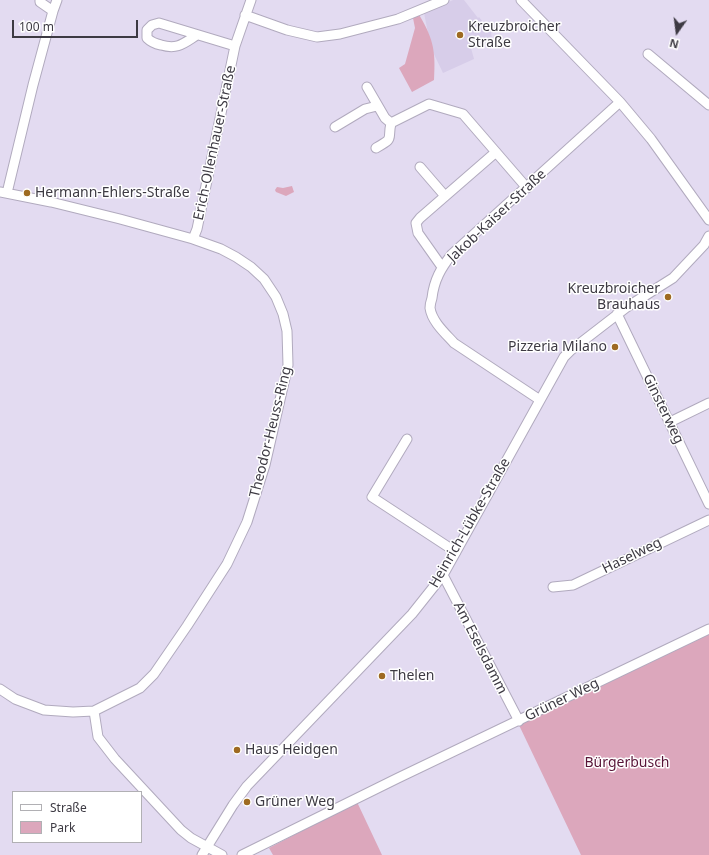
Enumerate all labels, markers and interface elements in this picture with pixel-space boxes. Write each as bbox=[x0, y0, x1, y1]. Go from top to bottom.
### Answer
scale bar bbox=[14, 12, 140, 38]
north arrow bbox=[657, 12, 697, 52]
text: 100 m bbox=[19, 18, 54, 35]
place label: Kreuzbroicher Straße bbox=[468, 19, 561, 52]
marker: Kreuzbroicher Straße bbox=[455, 30, 465, 40]
text: N bbox=[668, 36, 680, 52]
street label: Erich-Ollenhauer-Straße bbox=[190, 64, 240, 222]
street label: Jakob-Kaiser-Straße bbox=[444, 166, 550, 266]
place label: Hermann-Ehlers-Straße bbox=[35, 185, 190, 201]
marker: Hermann-Ehlers-Straße bbox=[22, 188, 32, 198]
place label: Kreuzbroicher Brauhaus bbox=[567, 281, 660, 314]
marker: Kreuzbroicher Brauhaus bbox=[663, 292, 673, 302]
place label: Pizzeria Milano bbox=[508, 339, 607, 355]
marker: Pizzeria Milano bbox=[610, 342, 620, 352]
street label: Theodor-Heuss-Ring bbox=[247, 365, 295, 499]
street label: Ginsterweg bbox=[639, 371, 687, 447]
street label: Heinrich-Lübke-Straße bbox=[426, 455, 514, 591]
street label: Haselweg bbox=[600, 534, 664, 578]
street label: Am Eselsdamm bbox=[450, 599, 510, 697]
place label: Thelen bbox=[390, 668, 434, 684]
marker: Thelen bbox=[377, 671, 387, 681]
street label: Grüner Weg bbox=[522, 675, 602, 725]
place label: Haus Heidgen bbox=[245, 742, 338, 758]
marker: Haus Heidgen bbox=[232, 745, 242, 755]
park label: Bürgerbusch bbox=[584, 755, 670, 771]
legend bbox=[12, 791, 142, 843]
place label: Grüner Weg bbox=[255, 794, 335, 810]
marker: Grüner Weg bbox=[242, 797, 252, 807]
text: Straße bbox=[50, 799, 87, 816]
text: Park bbox=[50, 819, 75, 836]

